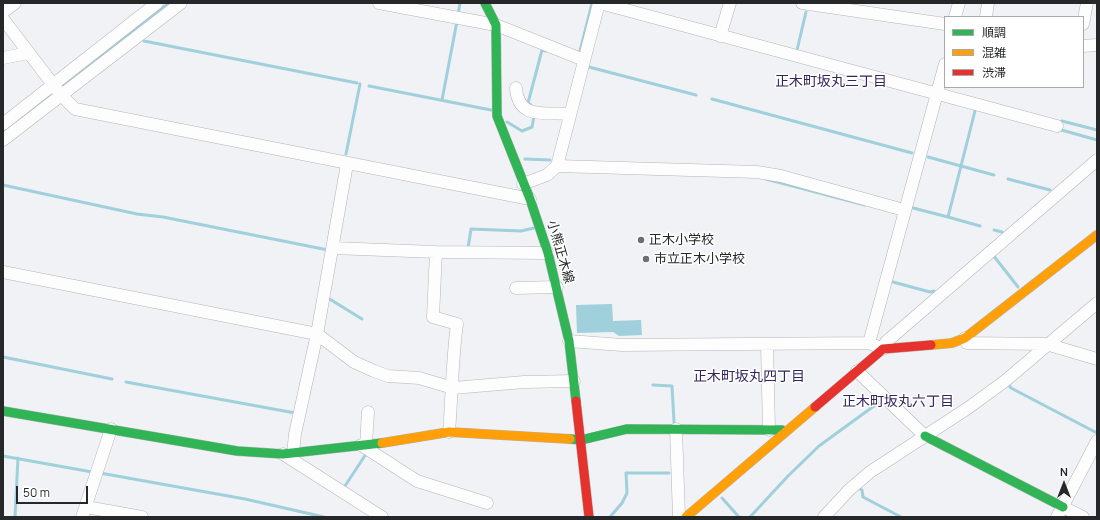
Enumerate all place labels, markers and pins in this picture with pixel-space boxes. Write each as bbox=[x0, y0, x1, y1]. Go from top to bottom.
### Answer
place label: 正木小学校 bbox=[649, 232, 714, 248]
marker: 正木小学校 bbox=[636, 235, 646, 245]
place label: 市立正木小学校 bbox=[654, 251, 745, 267]
marker: 市立正木小学校 bbox=[641, 254, 651, 264]

